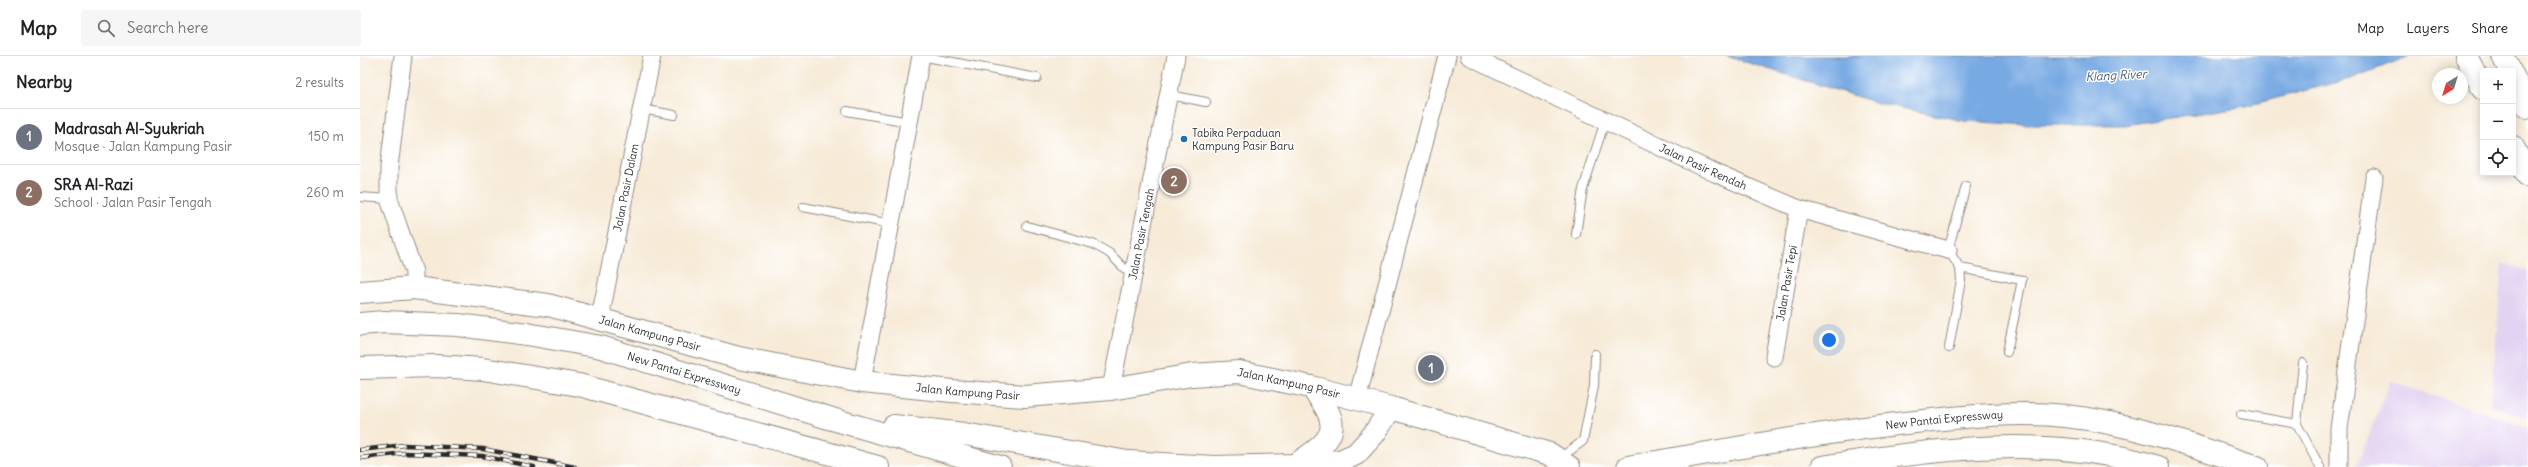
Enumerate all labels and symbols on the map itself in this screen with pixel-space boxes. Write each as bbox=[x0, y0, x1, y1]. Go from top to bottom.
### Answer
water label: Klang River bbox=[2085, 66, 2149, 84]
north arrow bbox=[2432, 68, 2468, 104]
place label: Tabika Perpaduan Kampung Pasir Baru bbox=[1192, 126, 1295, 153]
marker: Tabika Perpaduan Kampung Pasir Baru bbox=[1179, 134, 1189, 144]
street label: Jalan Pasir Rendah bbox=[1657, 141, 1749, 193]
street label: Jalan Pasir Dalam bbox=[610, 142, 642, 233]
pin: 2 bbox=[1161, 166, 1187, 196]
street label: Jalan Pasir Tengah bbox=[1125, 187, 1157, 281]
street label: Jalan Pasir Tepi bbox=[1773, 244, 1800, 322]
street label: Jalan Kampung Pasir bbox=[598, 313, 703, 354]
your location bbox=[1819, 330, 1839, 350]
street label: New Pantai Expressway bbox=[626, 349, 743, 397]
pin: 1 bbox=[1418, 353, 1444, 383]
street label: Jalan Kampung Pasir bbox=[1236, 365, 1342, 401]
street label: Jalan Kampung Pasir bbox=[915, 380, 1021, 403]
street label: New Pantai Expressway bbox=[1885, 407, 2003, 432]

